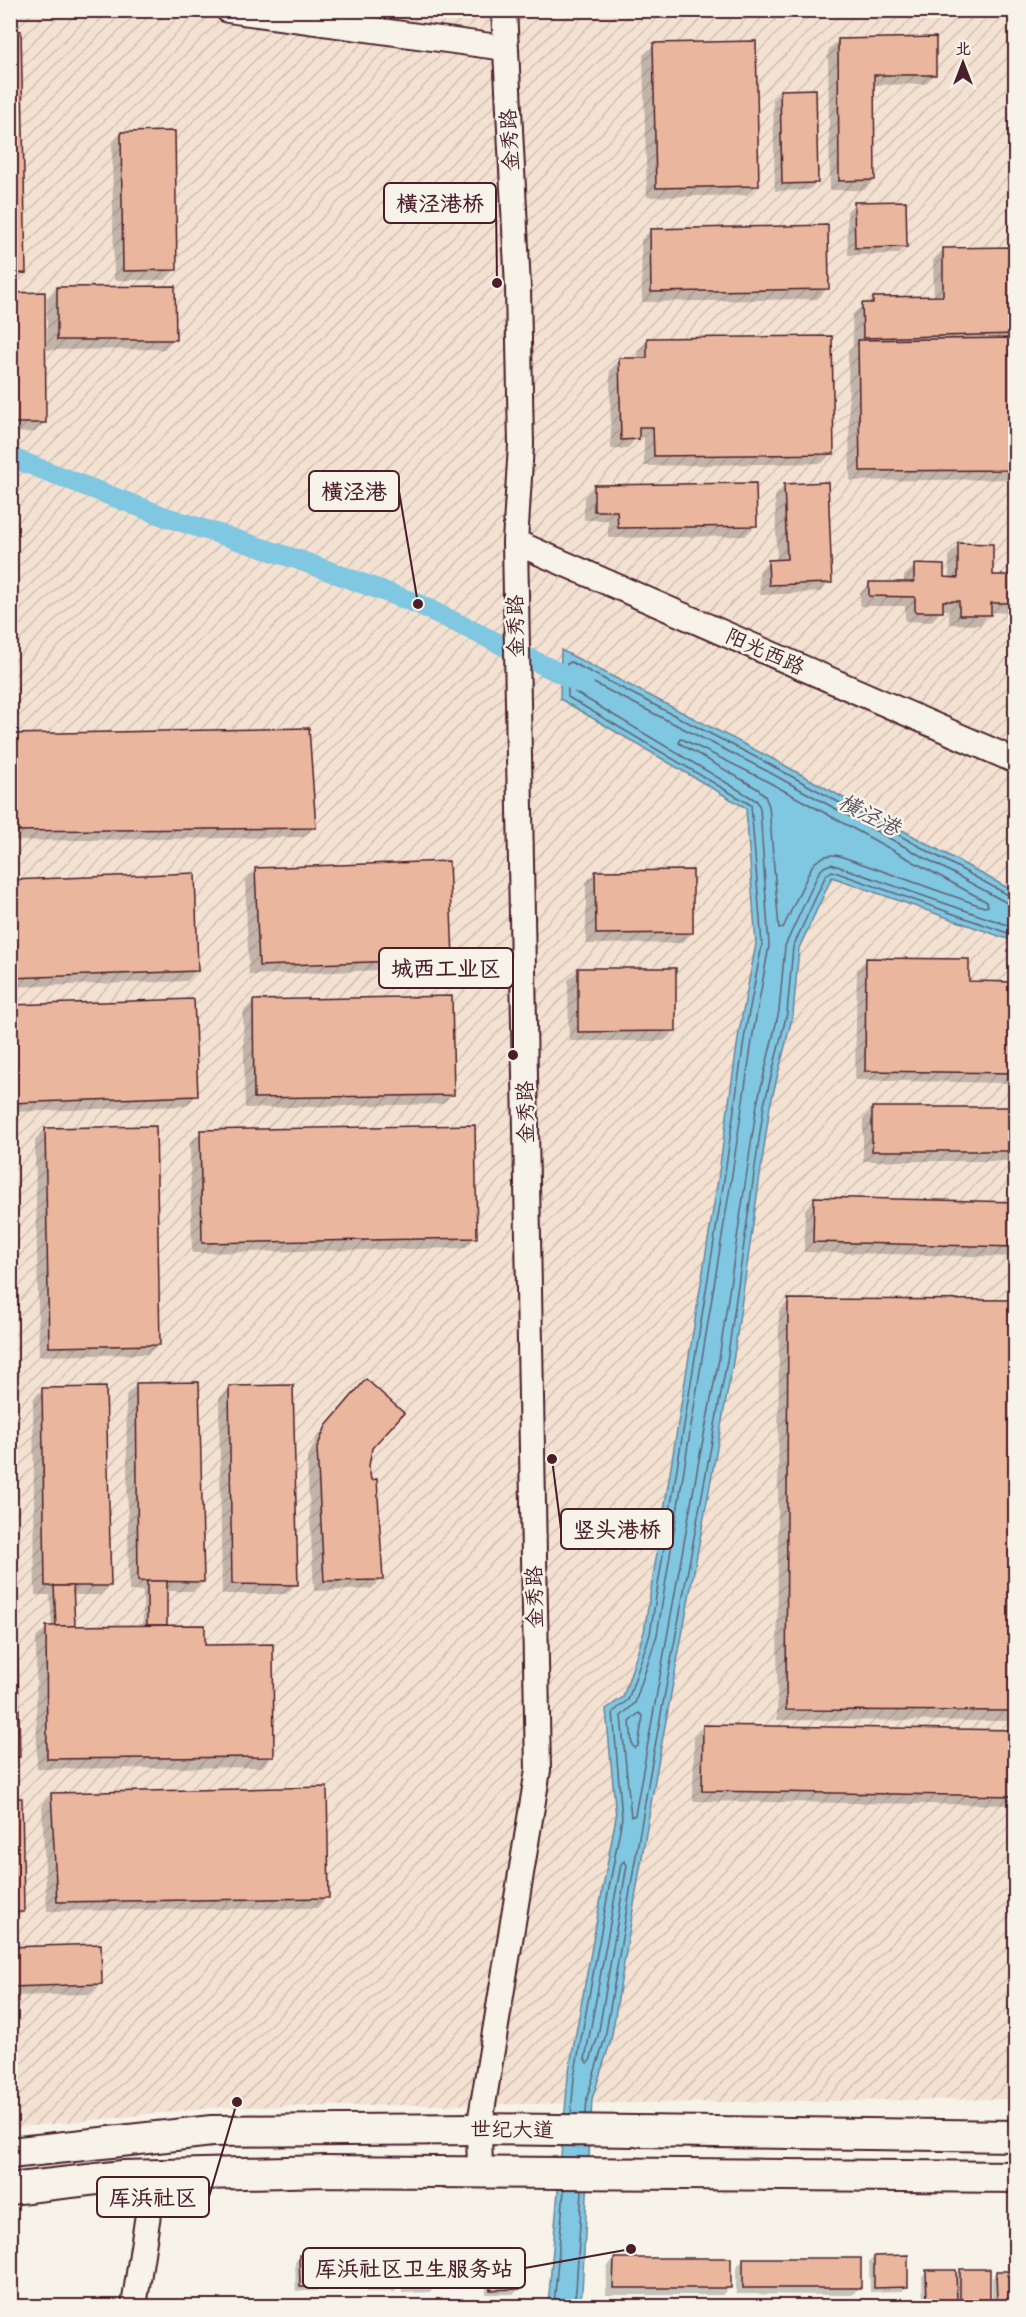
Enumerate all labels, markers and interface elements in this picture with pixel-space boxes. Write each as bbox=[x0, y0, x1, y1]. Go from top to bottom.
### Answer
north arrow bbox=[933, 33, 993, 93]
text: 北 bbox=[955, 39, 971, 59]
street label: 金秀路 bbox=[495, 108, 525, 172]
callout: 横泾港桥 bbox=[384, 183, 496, 223]
text: 横泾港桥 bbox=[396, 190, 484, 218]
callout: 横泾港 bbox=[309, 471, 399, 511]
text: 横泾港 bbox=[321, 478, 387, 506]
street label: 金秀路 bbox=[502, 594, 530, 658]
street label: 阳光西路 bbox=[721, 623, 809, 681]
water label: 横泾港 bbox=[833, 788, 907, 843]
callout: 城西工业区 bbox=[379, 948, 513, 988]
text: 城西工业区 bbox=[391, 955, 501, 983]
street label: 金秀路 bbox=[512, 1080, 540, 1144]
callout: 竖头港桥 bbox=[561, 1509, 673, 1549]
text: 竖头港桥 bbox=[573, 1516, 661, 1544]
street label: 金秀路 bbox=[521, 1565, 549, 1629]
street label: 世纪大道 bbox=[470, 2116, 554, 2144]
callout: 厍浜社区 bbox=[97, 2177, 209, 2217]
text: 厍浜社区 bbox=[109, 2184, 197, 2212]
callout: 厍浜社区卫生服务站 bbox=[303, 2248, 525, 2288]
text: 厍浜社区卫生服务站 bbox=[315, 2255, 513, 2283]

